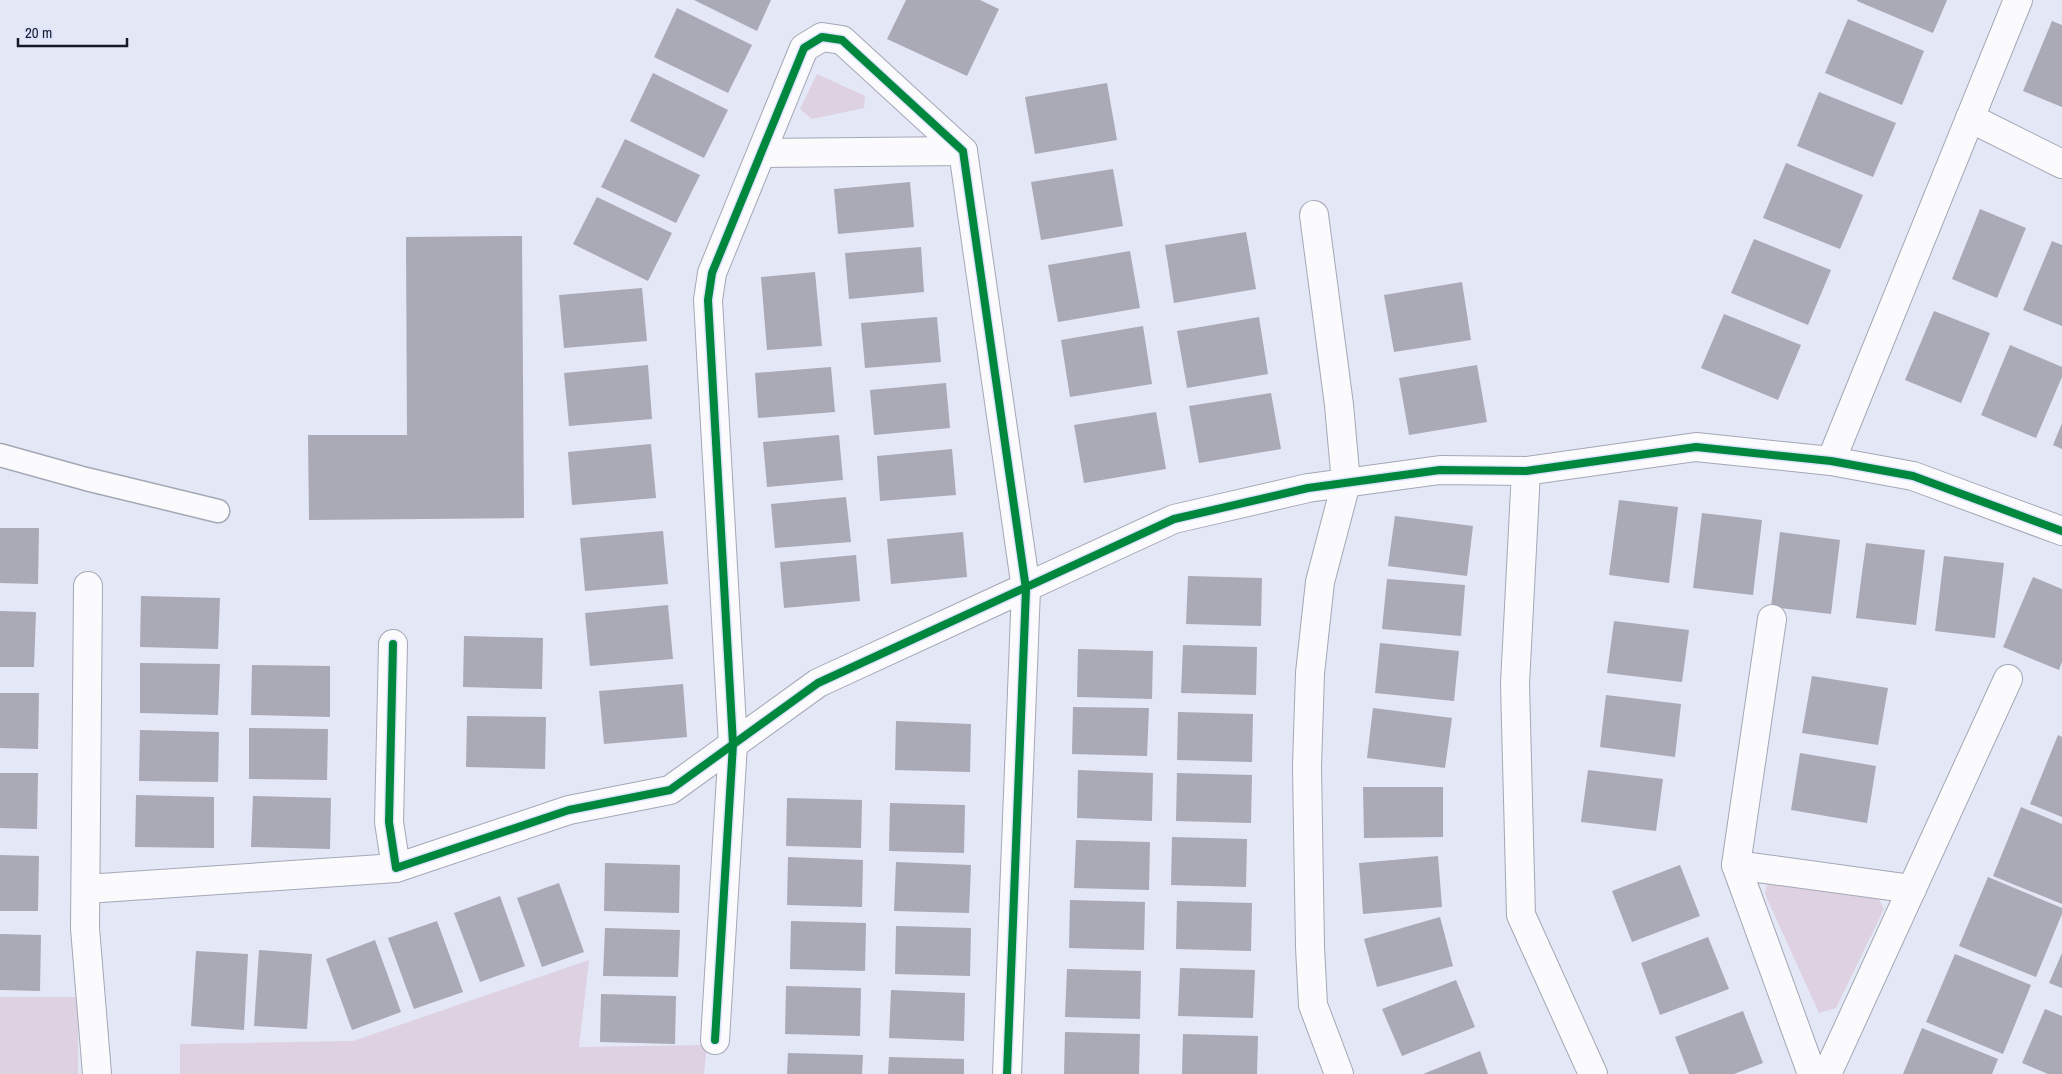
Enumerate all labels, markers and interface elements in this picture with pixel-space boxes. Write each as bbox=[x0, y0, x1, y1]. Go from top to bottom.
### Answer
scale bar bbox=[18, 15, 126, 47]
text: 20 m bbox=[25, 22, 52, 43]

